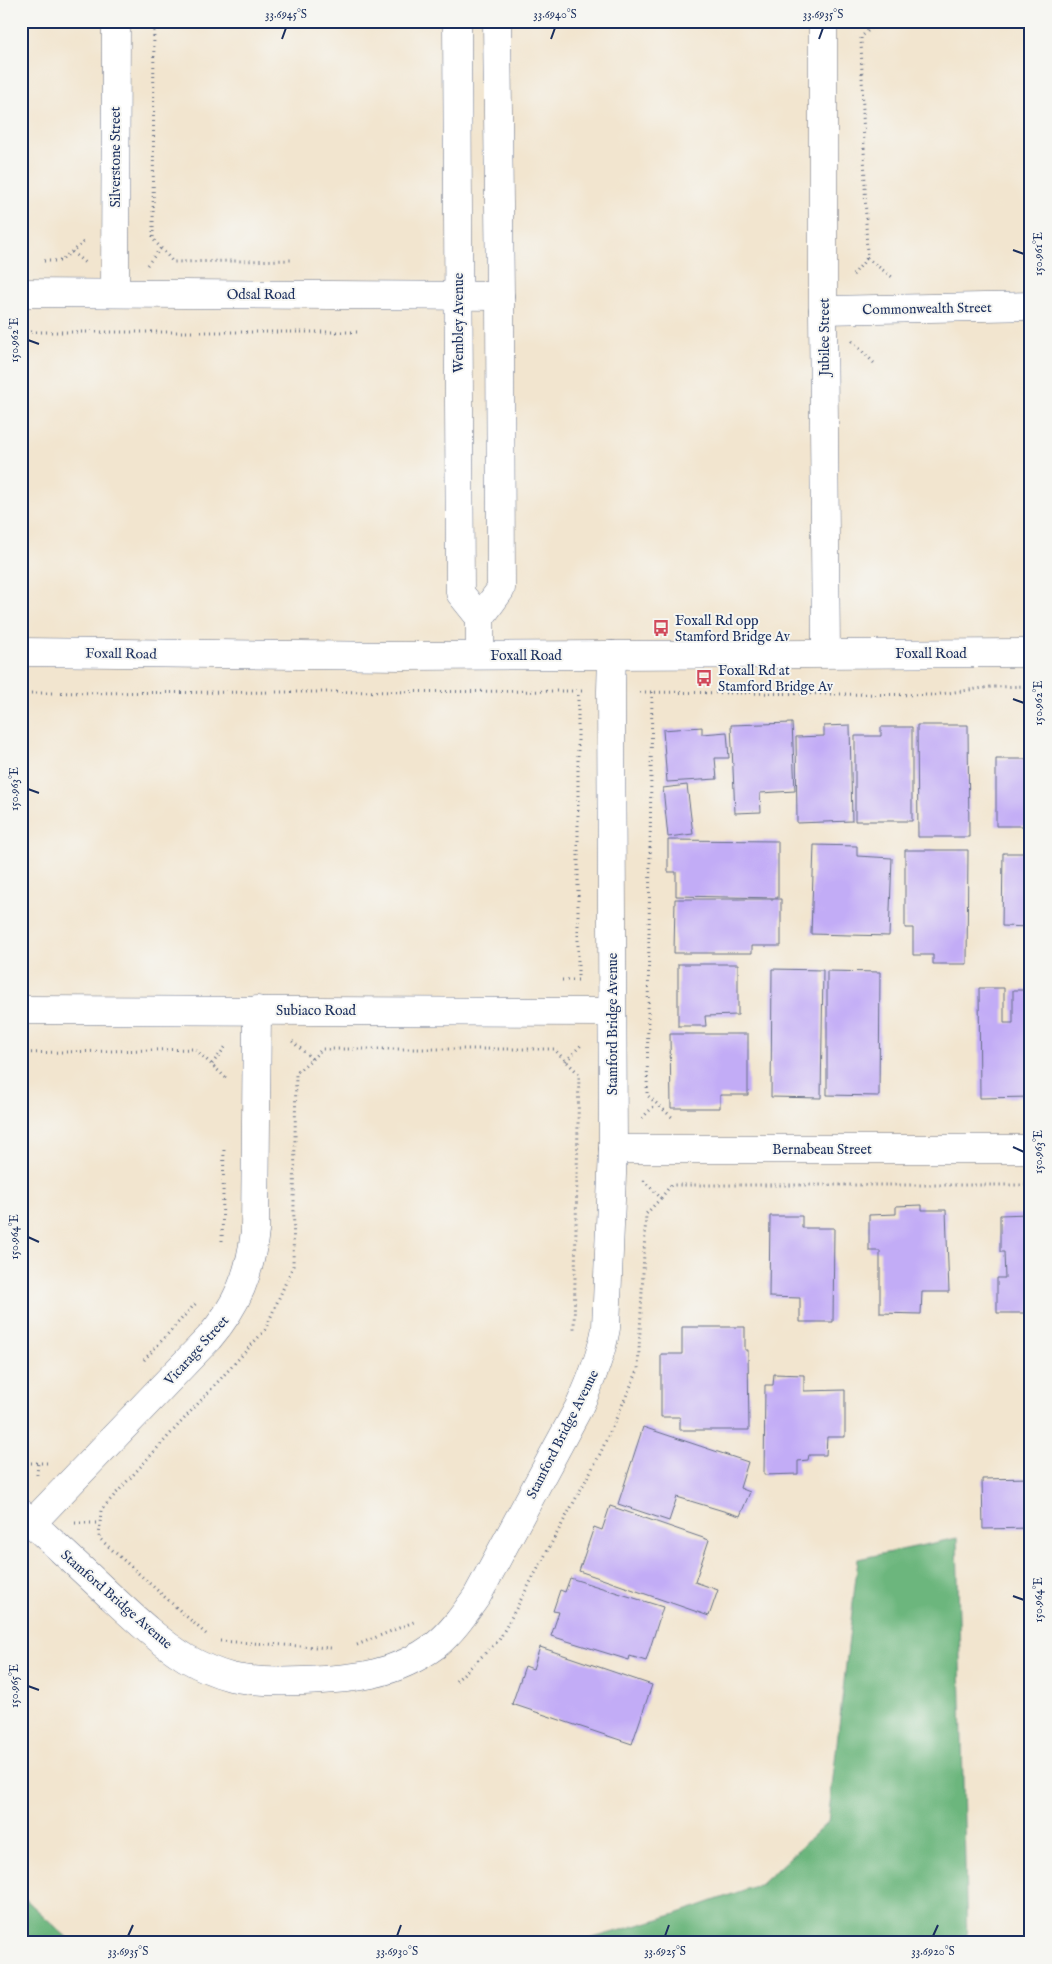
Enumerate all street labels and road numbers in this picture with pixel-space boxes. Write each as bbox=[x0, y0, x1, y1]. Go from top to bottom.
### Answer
street label: Silverstone Street bbox=[107, 106, 125, 208]
street label: Wembley Avenue bbox=[450, 272, 468, 373]
street label: Odsal Road bbox=[227, 286, 296, 304]
street label: Jubilee Street bbox=[816, 298, 834, 378]
street label: Commonwealth Street bbox=[862, 299, 992, 319]
street label: Foxall Road bbox=[85, 644, 157, 664]
street label: Foxall Road bbox=[895, 645, 967, 663]
street label: Foxall Road bbox=[490, 647, 562, 665]
street label: Stamford Bridge Avenue bbox=[604, 952, 622, 1095]
street label: Subiaco Road bbox=[276, 1002, 356, 1020]
street label: Bernabeau Street bbox=[772, 1141, 872, 1159]
street label: Vicarage Street bbox=[160, 1312, 233, 1390]
street label: Stamford Bridge Avenue bbox=[523, 1366, 603, 1502]
street label: Stamford Bridge Avenue bbox=[57, 1546, 176, 1654]

